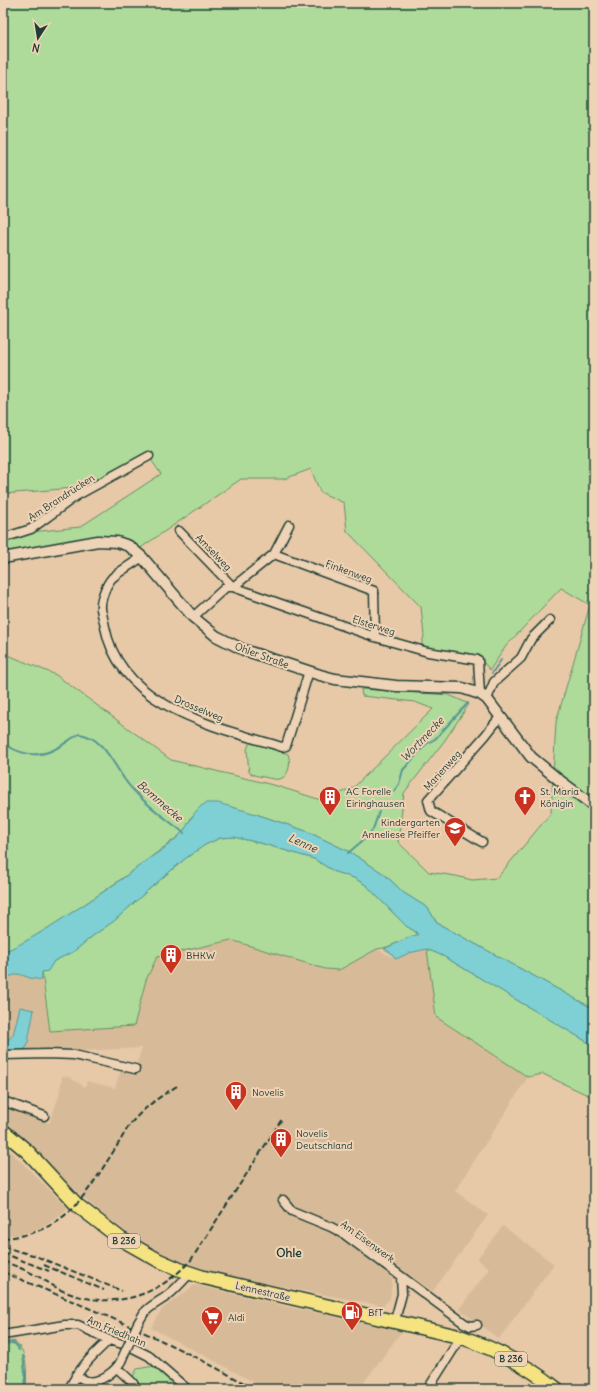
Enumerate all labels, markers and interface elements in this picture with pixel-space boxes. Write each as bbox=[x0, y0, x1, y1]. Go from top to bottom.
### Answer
north arrow bbox=[18, 18, 58, 58]
text: N bbox=[31, 40, 41, 55]
street label: Am Brandrücken bbox=[26, 471, 97, 524]
street label: Amselweg bbox=[193, 531, 234, 573]
street label: Finkenweg bbox=[324, 557, 374, 586]
street label: Elsterweg bbox=[351, 612, 397, 638]
street label: Ohler Straße bbox=[233, 640, 291, 671]
street label: Drosselweg bbox=[172, 692, 225, 725]
water label: Wortmecke bbox=[397, 713, 447, 764]
street label: Marienweg bbox=[421, 747, 464, 793]
water label: Bommecke bbox=[134, 777, 186, 825]
building icon: AC Forelle Eiringhausen bbox=[317, 784, 343, 817]
church icon: St. Maria Königin bbox=[512, 784, 538, 817]
place label: AC Forelle Eiringhausen bbox=[346, 785, 405, 810]
place label: St. Maria Königin bbox=[540, 785, 579, 810]
school or university icon: Kindergarten Anneliese Pfeiffer bbox=[442, 815, 468, 848]
place label: Kindergarten Anneliese Pfeiffer bbox=[362, 816, 440, 841]
water label: Lenne bbox=[286, 830, 321, 856]
building icon: BHKW bbox=[158, 942, 184, 975]
place label: BHKW bbox=[186, 949, 215, 962]
building icon: Novelis bbox=[223, 1079, 249, 1112]
place label: Novelis bbox=[252, 1086, 284, 1099]
building icon: Novelis Deutschland bbox=[268, 1126, 294, 1159]
place label: Novelis Deutschland bbox=[296, 1127, 353, 1152]
street label: Am Eisenwerk bbox=[338, 1217, 397, 1265]
road number: B 236 bbox=[108, 1234, 140, 1248]
district label: Ohle bbox=[276, 1245, 302, 1260]
street label: Lennestraße bbox=[234, 1279, 292, 1304]
fuel station icon: BfT bbox=[339, 1299, 365, 1332]
supermarket icon: Aldi bbox=[199, 1304, 225, 1337]
place label: BfT bbox=[368, 1306, 383, 1319]
place label: Aldi bbox=[228, 1311, 245, 1324]
street label: Am Friedhahn bbox=[85, 1313, 149, 1350]
road number: B 236 bbox=[495, 1352, 527, 1366]

